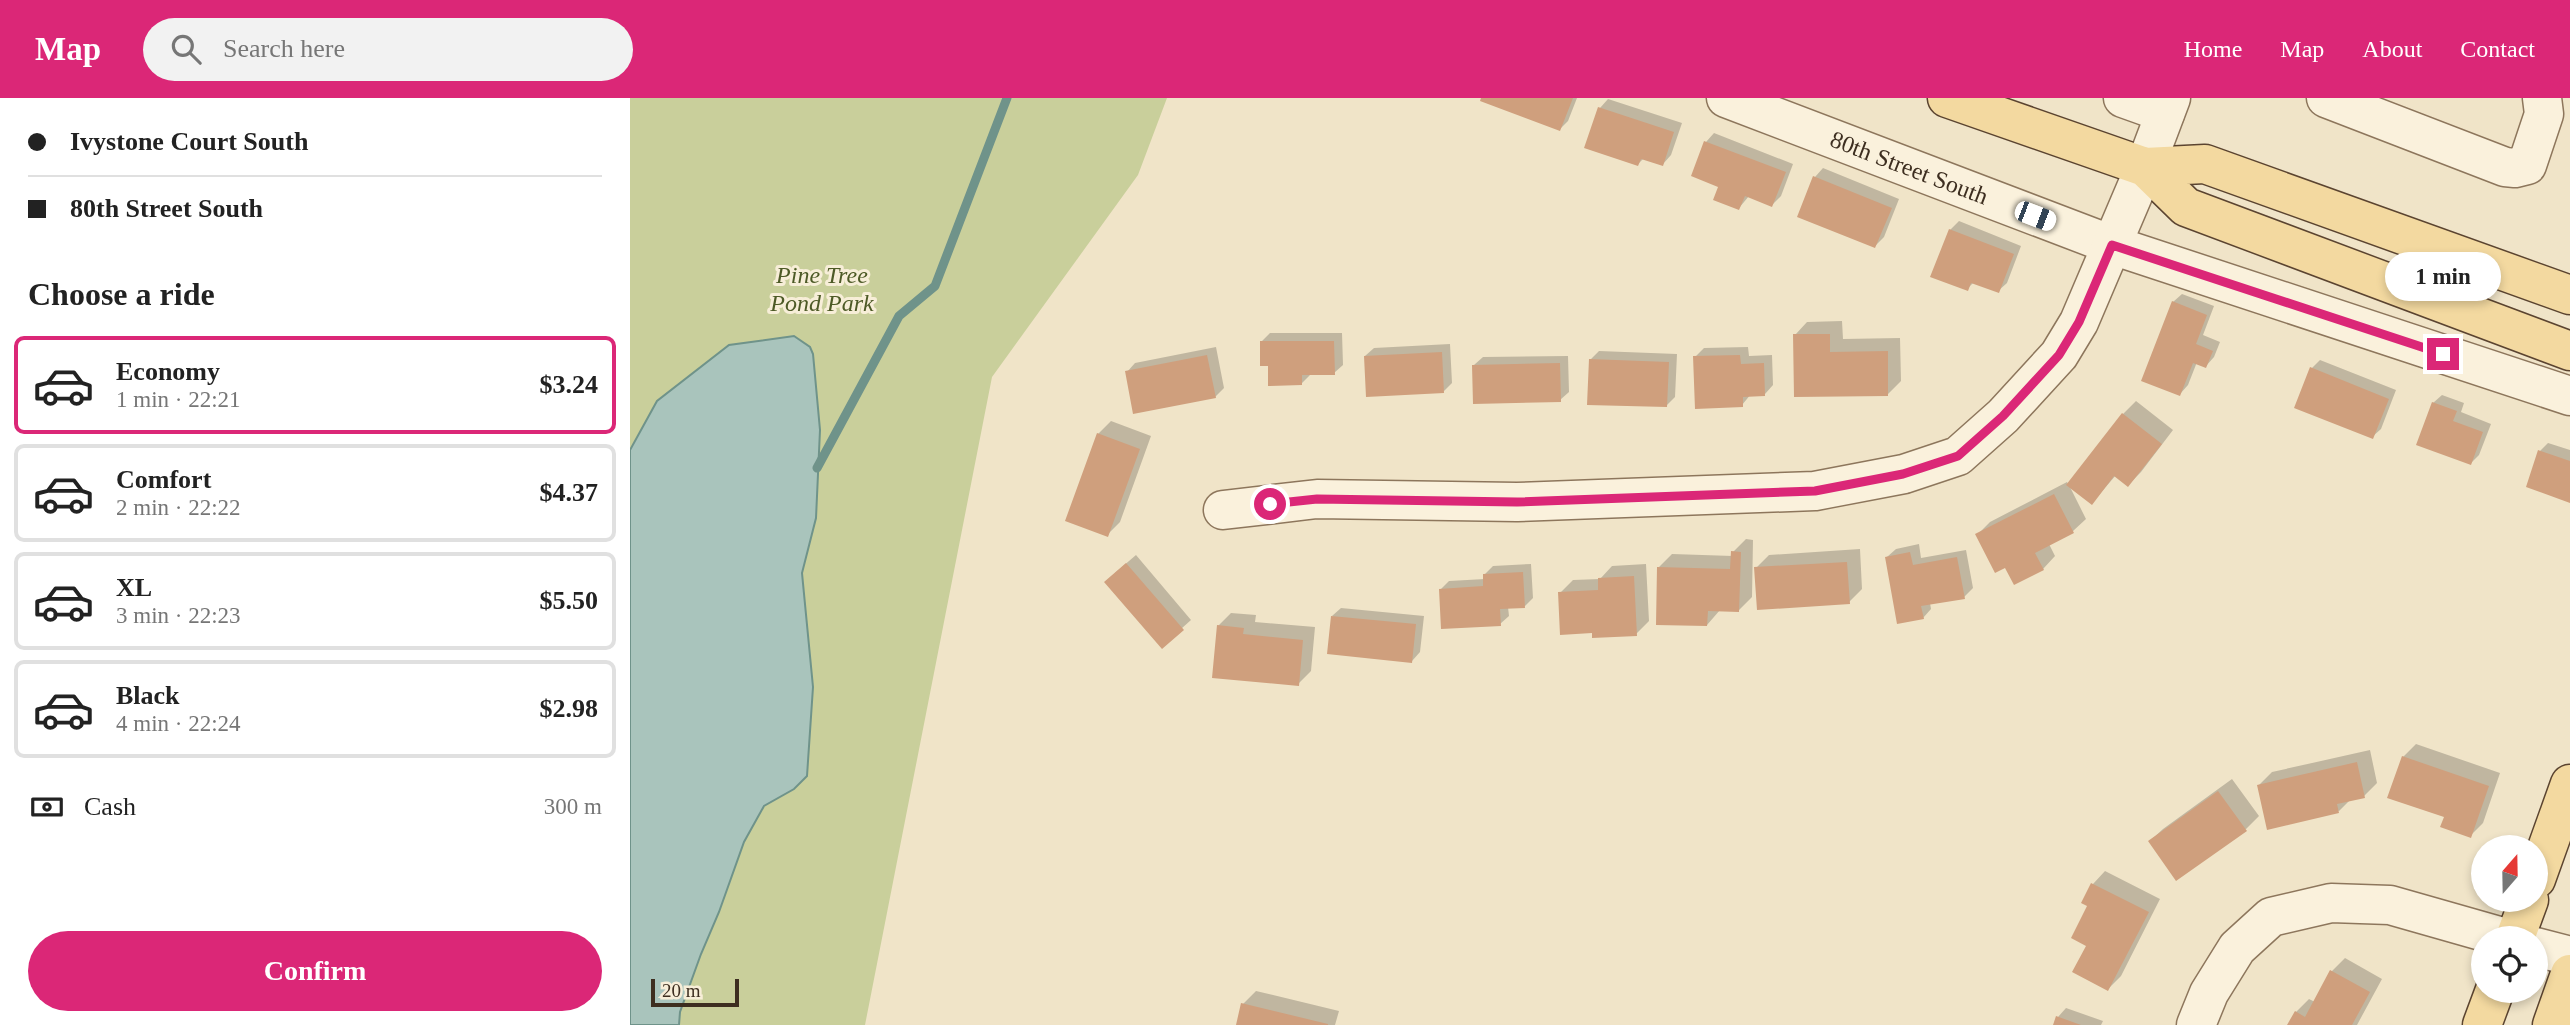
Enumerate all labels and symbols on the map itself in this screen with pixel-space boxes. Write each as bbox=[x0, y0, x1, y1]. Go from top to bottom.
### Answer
street label: 80th Street South bbox=[1827, 126, 1992, 210]
car bbox=[2012, 199, 2059, 233]
callout: 1 min bbox=[2385, 252, 2501, 302]
park label: Pine Tree Pond Park bbox=[769, 262, 874, 316]
route end bbox=[2427, 338, 2459, 370]
route start bbox=[1254, 488, 1286, 520]
north arrow bbox=[2471, 835, 2548, 912]
scale bar bbox=[651, 976, 738, 1008]

